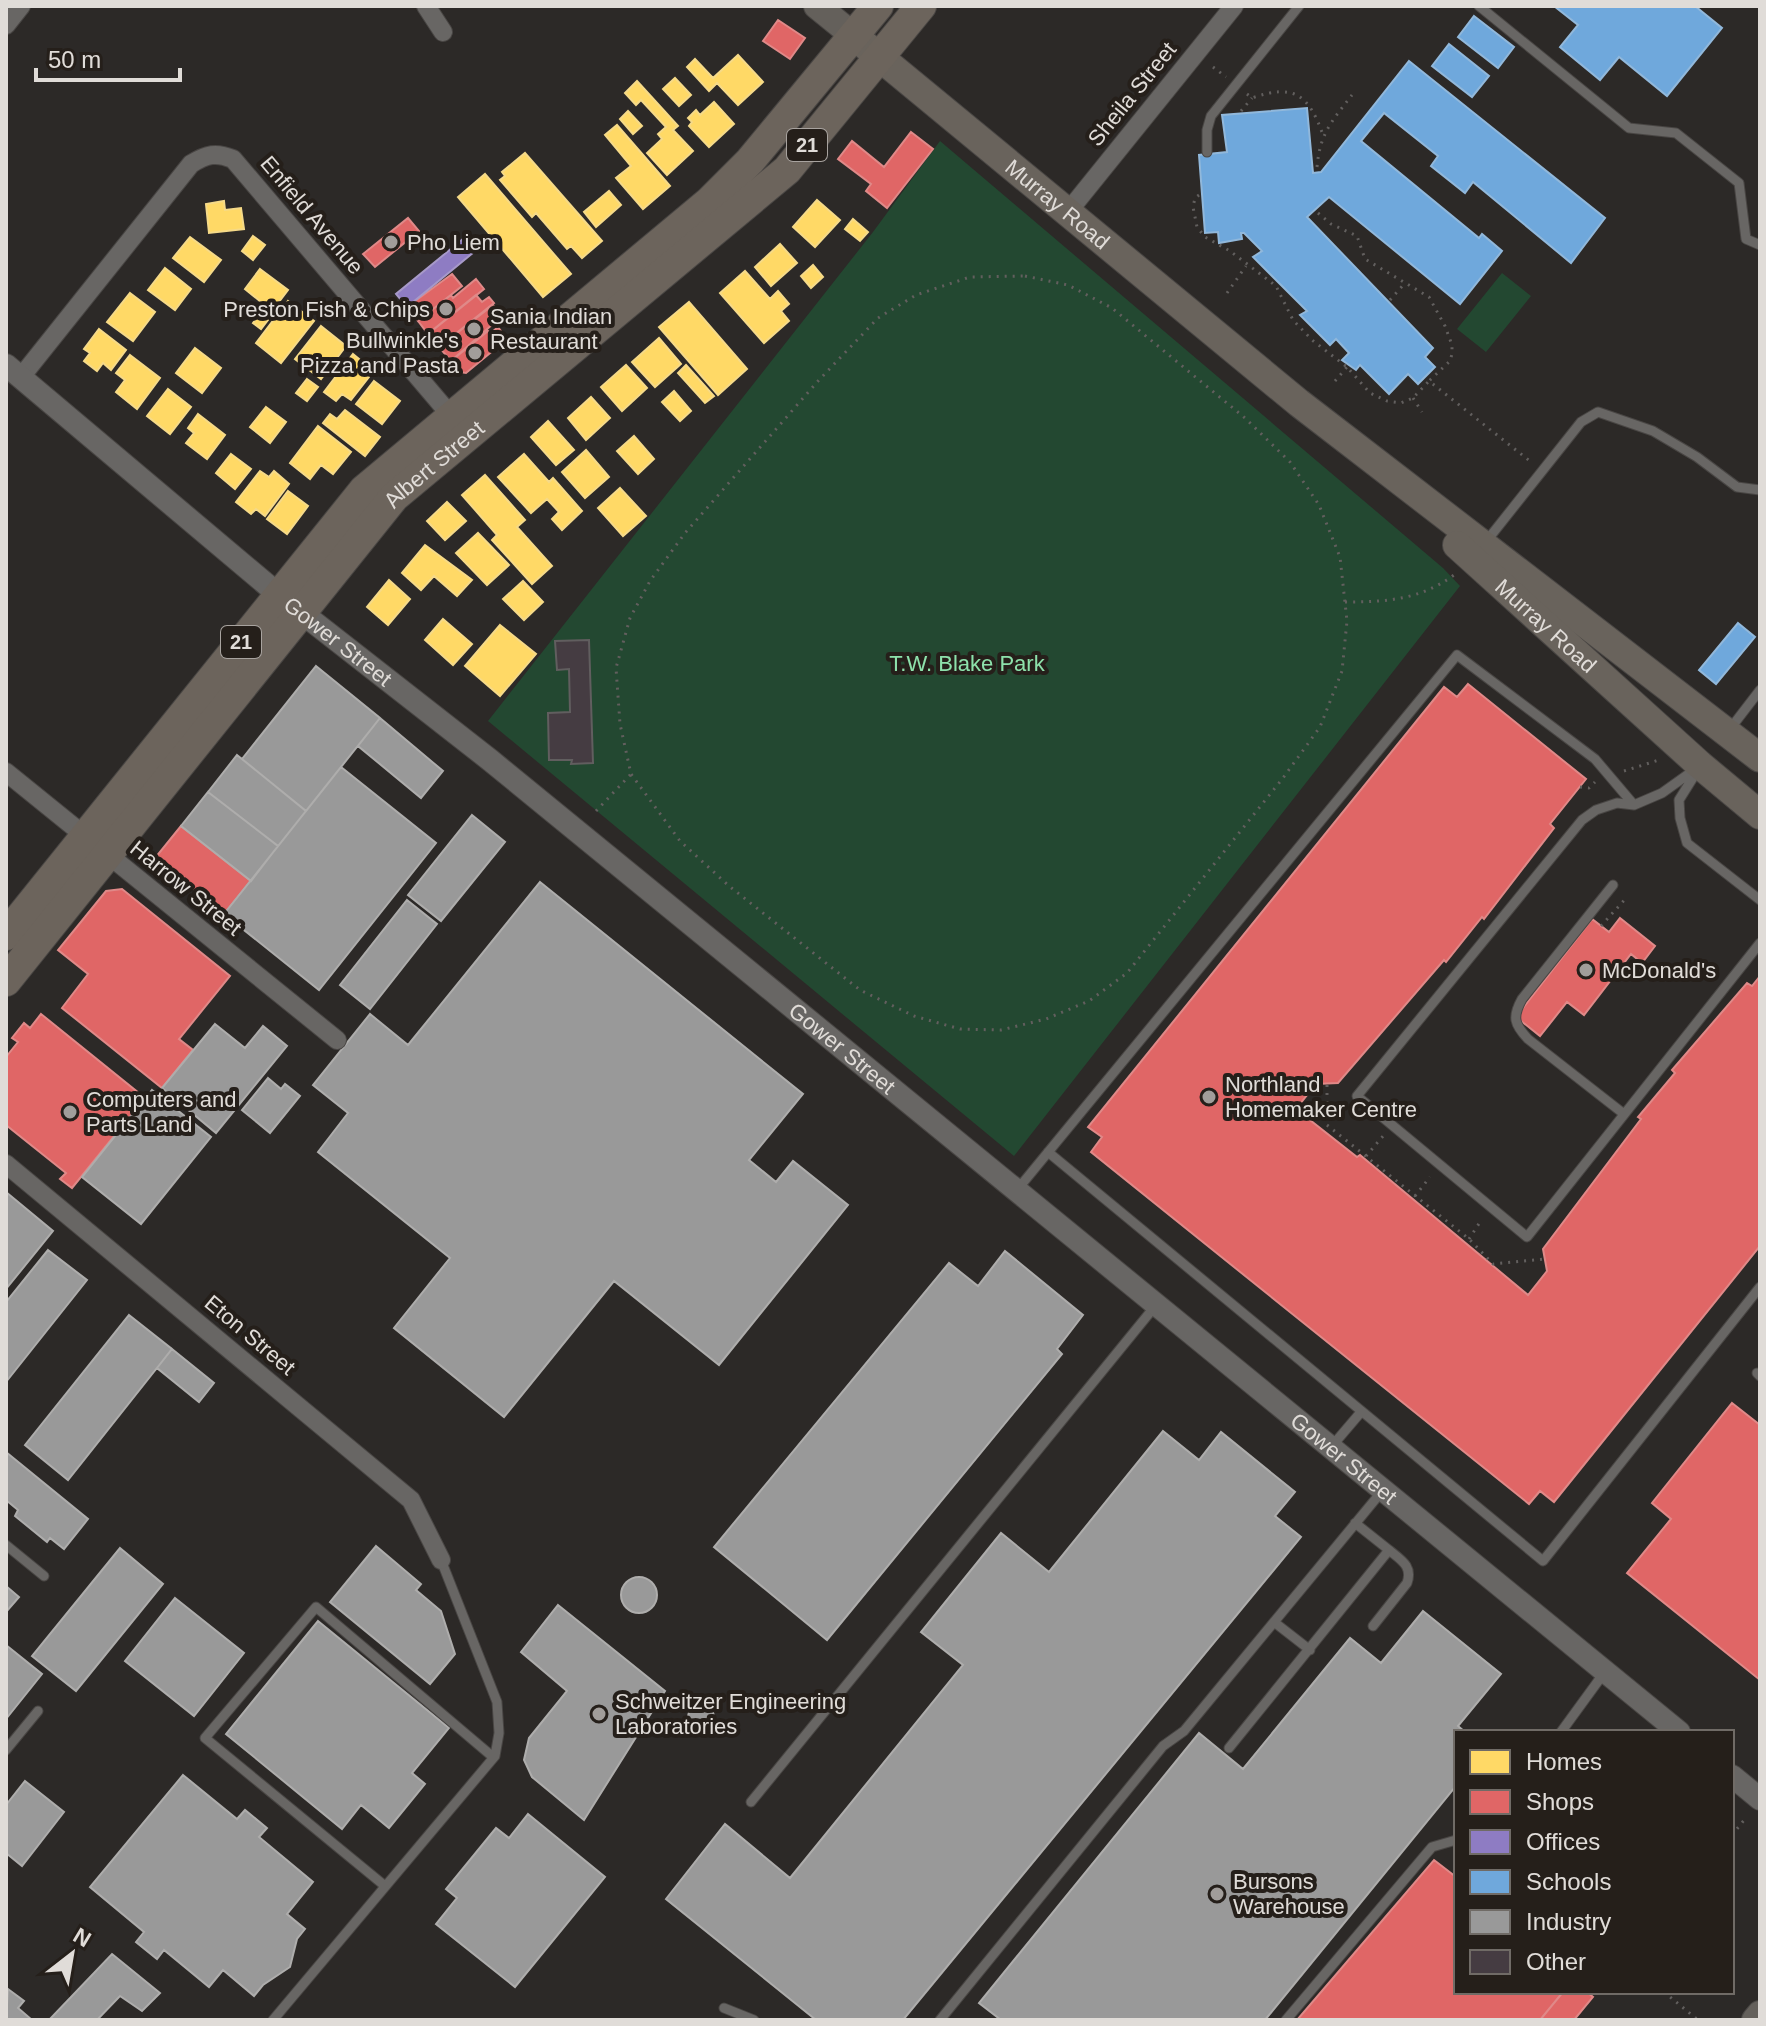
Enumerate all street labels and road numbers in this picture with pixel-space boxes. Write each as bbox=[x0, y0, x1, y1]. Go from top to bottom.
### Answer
street label: Sheila Street bbox=[1083, 37, 1181, 151]
road number: 21 bbox=[787, 129, 827, 161]
street label: Enfield Avenue bbox=[255, 151, 369, 279]
street label: Murray Road bbox=[1001, 154, 1115, 254]
street label: Albert Street bbox=[378, 415, 489, 512]
street label: Murray Road bbox=[1490, 574, 1602, 678]
street label: Gower Street bbox=[279, 591, 397, 691]
road number: 21 bbox=[221, 626, 261, 658]
street label: Harrow Street bbox=[125, 836, 247, 940]
street label: Gower Street bbox=[784, 997, 901, 1099]
street label: Eton Street bbox=[200, 1290, 300, 1380]
street label: Gower Street bbox=[1286, 1407, 1402, 1509]

